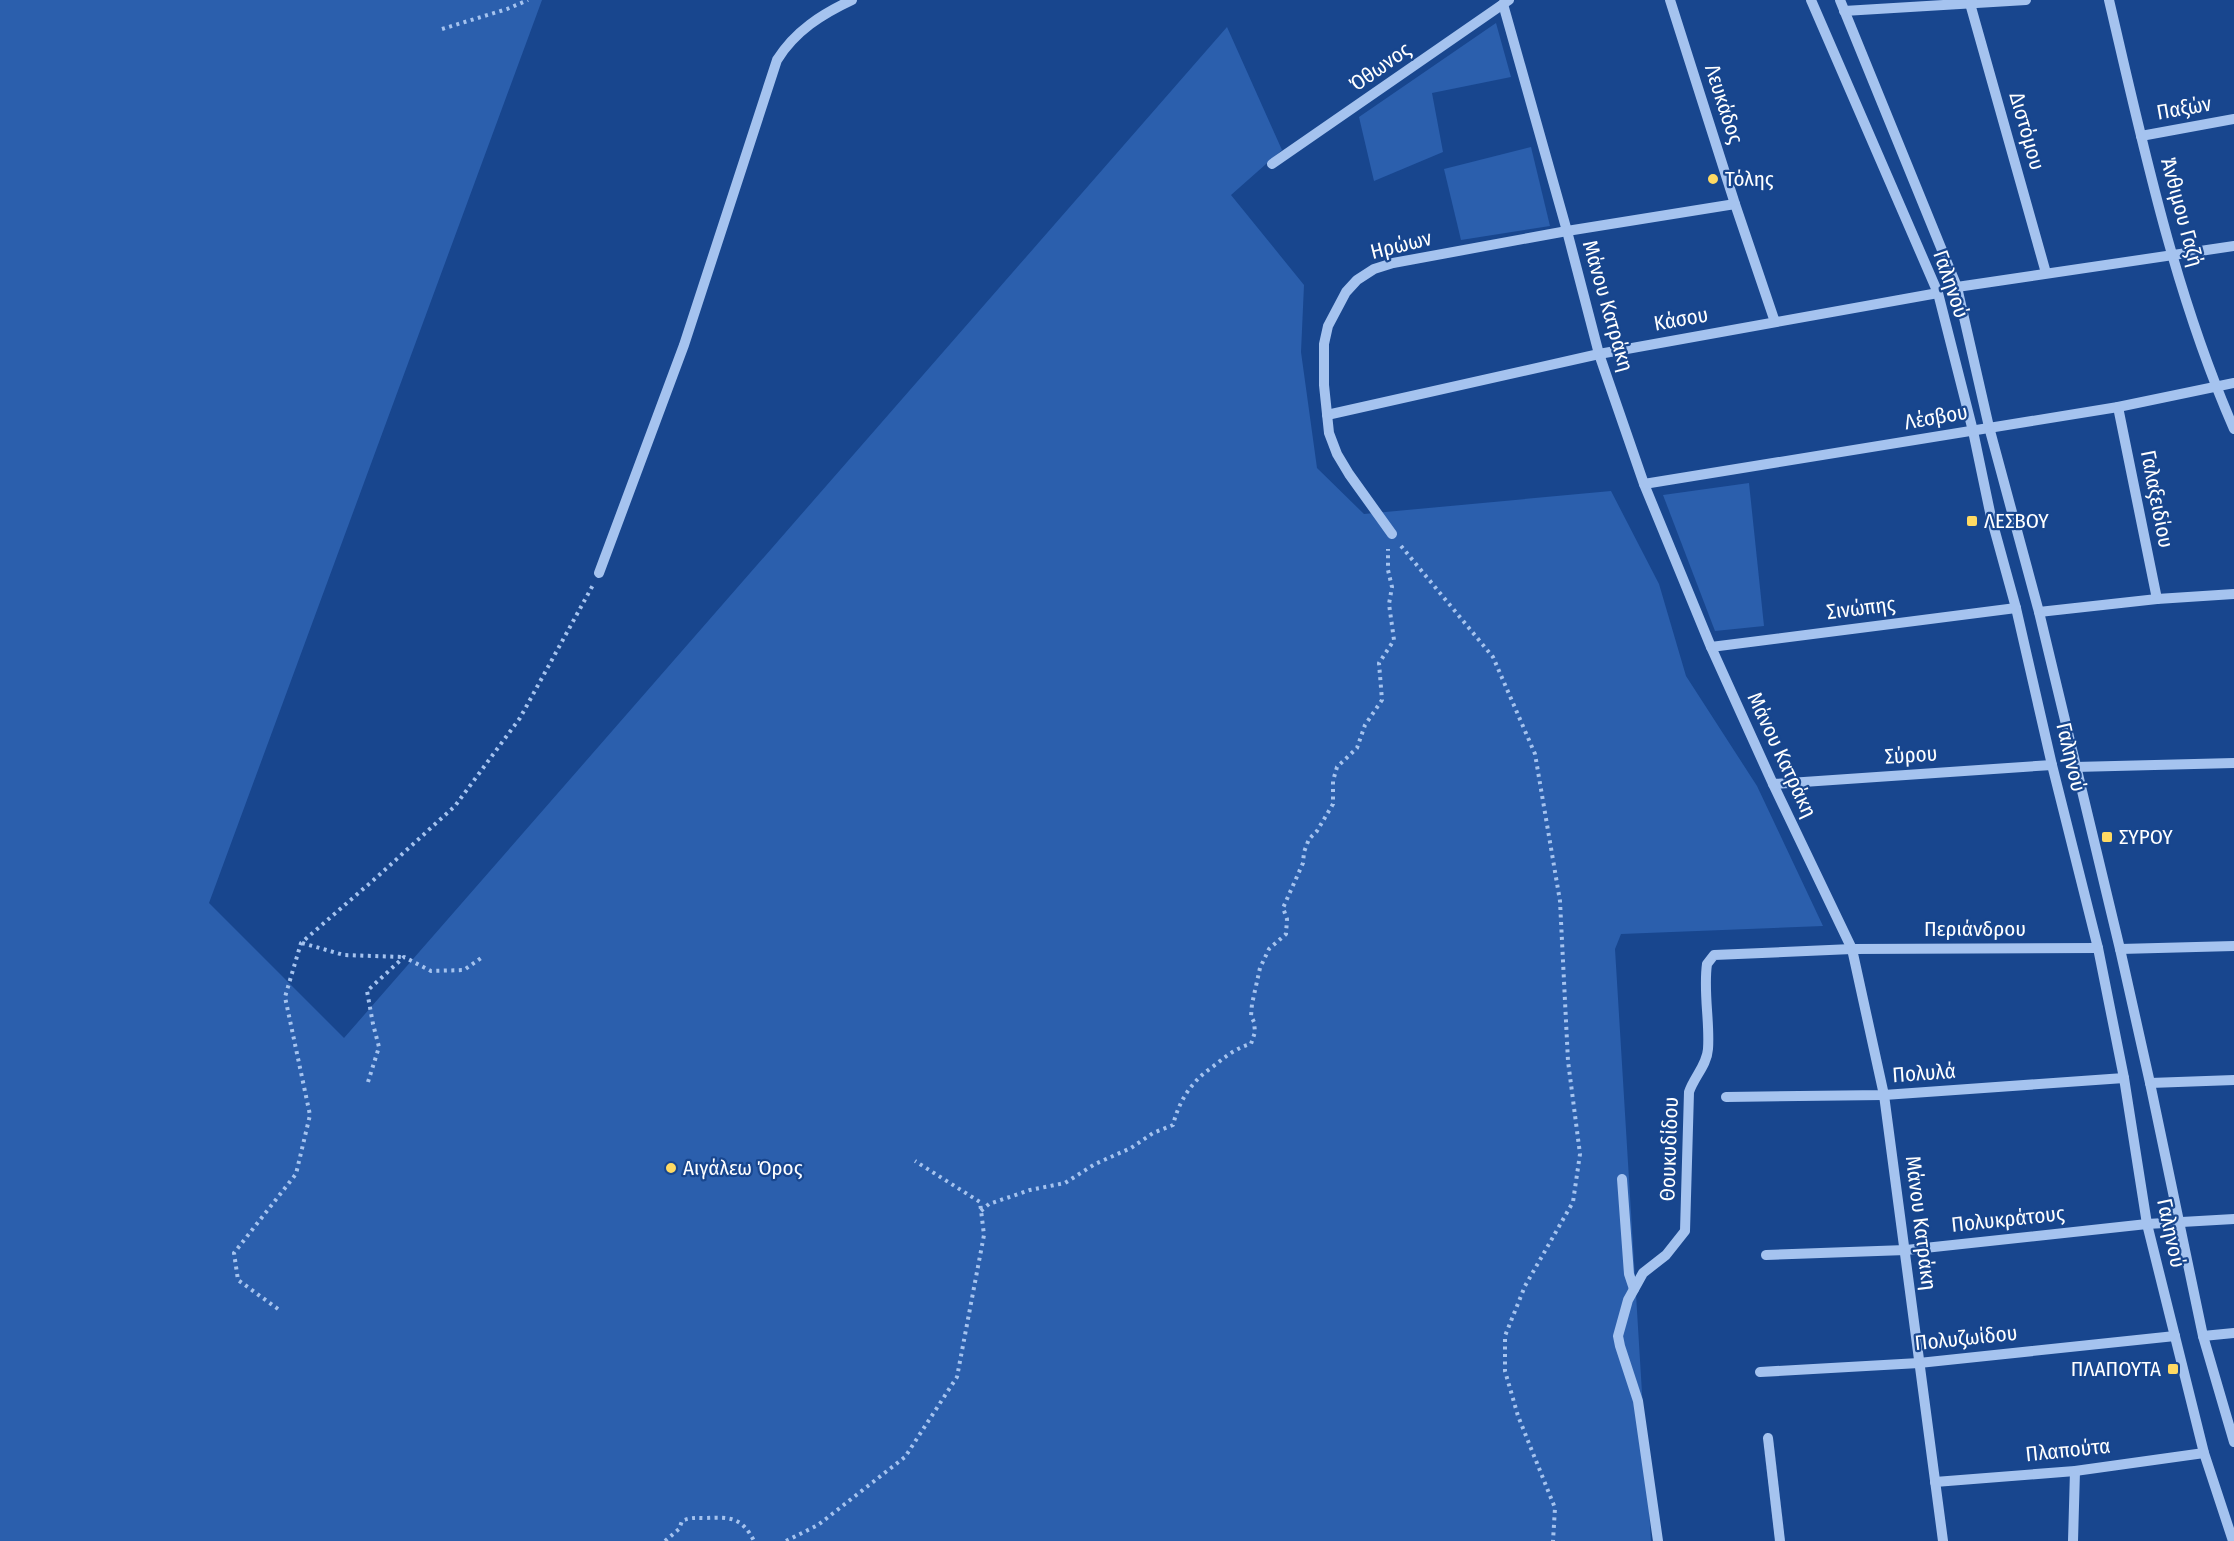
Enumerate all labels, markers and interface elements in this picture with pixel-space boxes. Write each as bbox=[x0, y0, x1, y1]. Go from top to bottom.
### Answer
street label: Όθωνος bbox=[1344, 36, 1416, 97]
street label: Λευκάδος bbox=[1699, 61, 1749, 147]
street label: Διστόμου bbox=[2004, 89, 2050, 173]
street label: Παξών bbox=[2155, 90, 2213, 126]
street label: Άνθιμου Γαζή bbox=[2155, 155, 2209, 269]
place label: Τόλης bbox=[1725, 166, 1774, 192]
marker: Τόλης bbox=[1706, 172, 1720, 186]
street label: Ηρώων bbox=[1368, 225, 1434, 265]
street label: Μάνου Κατράκη bbox=[1577, 237, 1639, 375]
street label: Γαληνού bbox=[1927, 247, 1975, 321]
street label: Κάσου bbox=[1652, 301, 1710, 337]
street label: Λέσβου bbox=[1902, 399, 1970, 435]
street label: Γαλαξειδίου bbox=[2135, 448, 2179, 550]
place label: ΛΕΣΒΟΥ bbox=[1984, 508, 2049, 534]
marker: ΛΕΣΒΟΥ bbox=[1965, 514, 1979, 528]
street label: Σινώπης bbox=[1825, 591, 1897, 625]
street label: Μάνου Κατράκη bbox=[1742, 688, 1822, 822]
street label: Γαληνού bbox=[2050, 720, 2092, 794]
street label: Σύρου bbox=[1884, 740, 1938, 770]
place label: ΣΥΡΟΥ bbox=[2119, 824, 2173, 850]
marker: ΣΥΡΟΥ bbox=[2100, 830, 2114, 844]
street label: Περιάνδρου bbox=[1924, 916, 2026, 942]
street label: Πολυλά bbox=[1891, 1058, 1957, 1088]
street label: Θουκυδίδου bbox=[1654, 1096, 1684, 1202]
street label: Μάνου Κατράκη bbox=[1900, 1154, 1942, 1292]
place label: Αιγάλεω Όρος bbox=[683, 1155, 803, 1181]
marker: Αιγάλεω Όρος bbox=[664, 1161, 678, 1175]
street label: Γαληνού bbox=[2151, 1196, 2191, 1270]
street label: Πολυκράτους bbox=[1950, 1200, 2066, 1238]
street label: Πολυζωίδου bbox=[1913, 1320, 2019, 1356]
place label: ΠΛΑΠΟΥΤΑ bbox=[2071, 1356, 2161, 1382]
marker: ΠΛΑΠΟΥΤΑ bbox=[2166, 1362, 2180, 1376]
street label: Πλαπούτα bbox=[2024, 1433, 2112, 1467]

